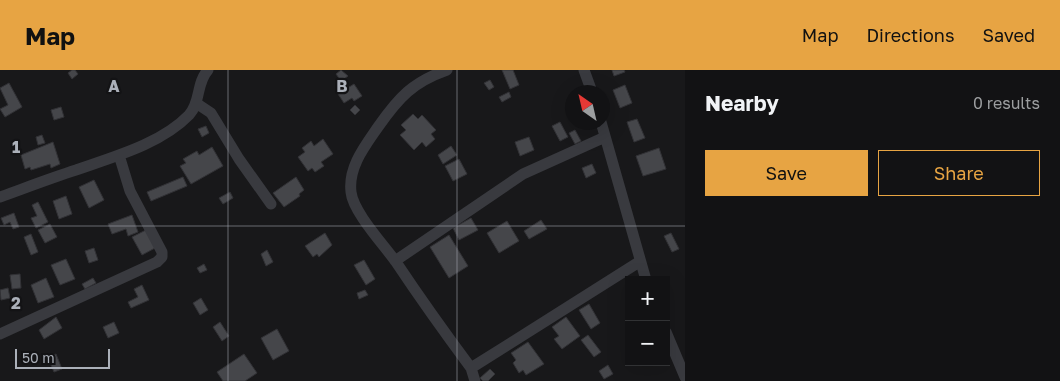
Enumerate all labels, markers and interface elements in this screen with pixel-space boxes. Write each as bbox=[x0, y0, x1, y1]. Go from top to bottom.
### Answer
text: Map bbox=[25, 21, 75, 50]
text: Map bbox=[802, 24, 838, 46]
text: Directions bbox=[866, 24, 954, 46]
text: Saved bbox=[982, 24, 1035, 46]
text: A bbox=[108, 76, 120, 96]
text: B bbox=[336, 76, 348, 96]
north arrow bbox=[565, 85, 610, 130]
text: Nearby bbox=[705, 90, 779, 116]
text: 0 results bbox=[973, 93, 1040, 113]
text: 1 bbox=[12, 137, 20, 157]
button: Save bbox=[705, 150, 868, 196]
button: Share bbox=[878, 150, 1040, 196]
map controls bbox=[625, 276, 670, 366]
button: + bbox=[625, 276, 670, 321]
text: 2 bbox=[11, 293, 21, 313]
button: − bbox=[625, 321, 670, 366]
scale bar bbox=[15, 346, 110, 369]
text: 50 m bbox=[22, 349, 55, 366]

